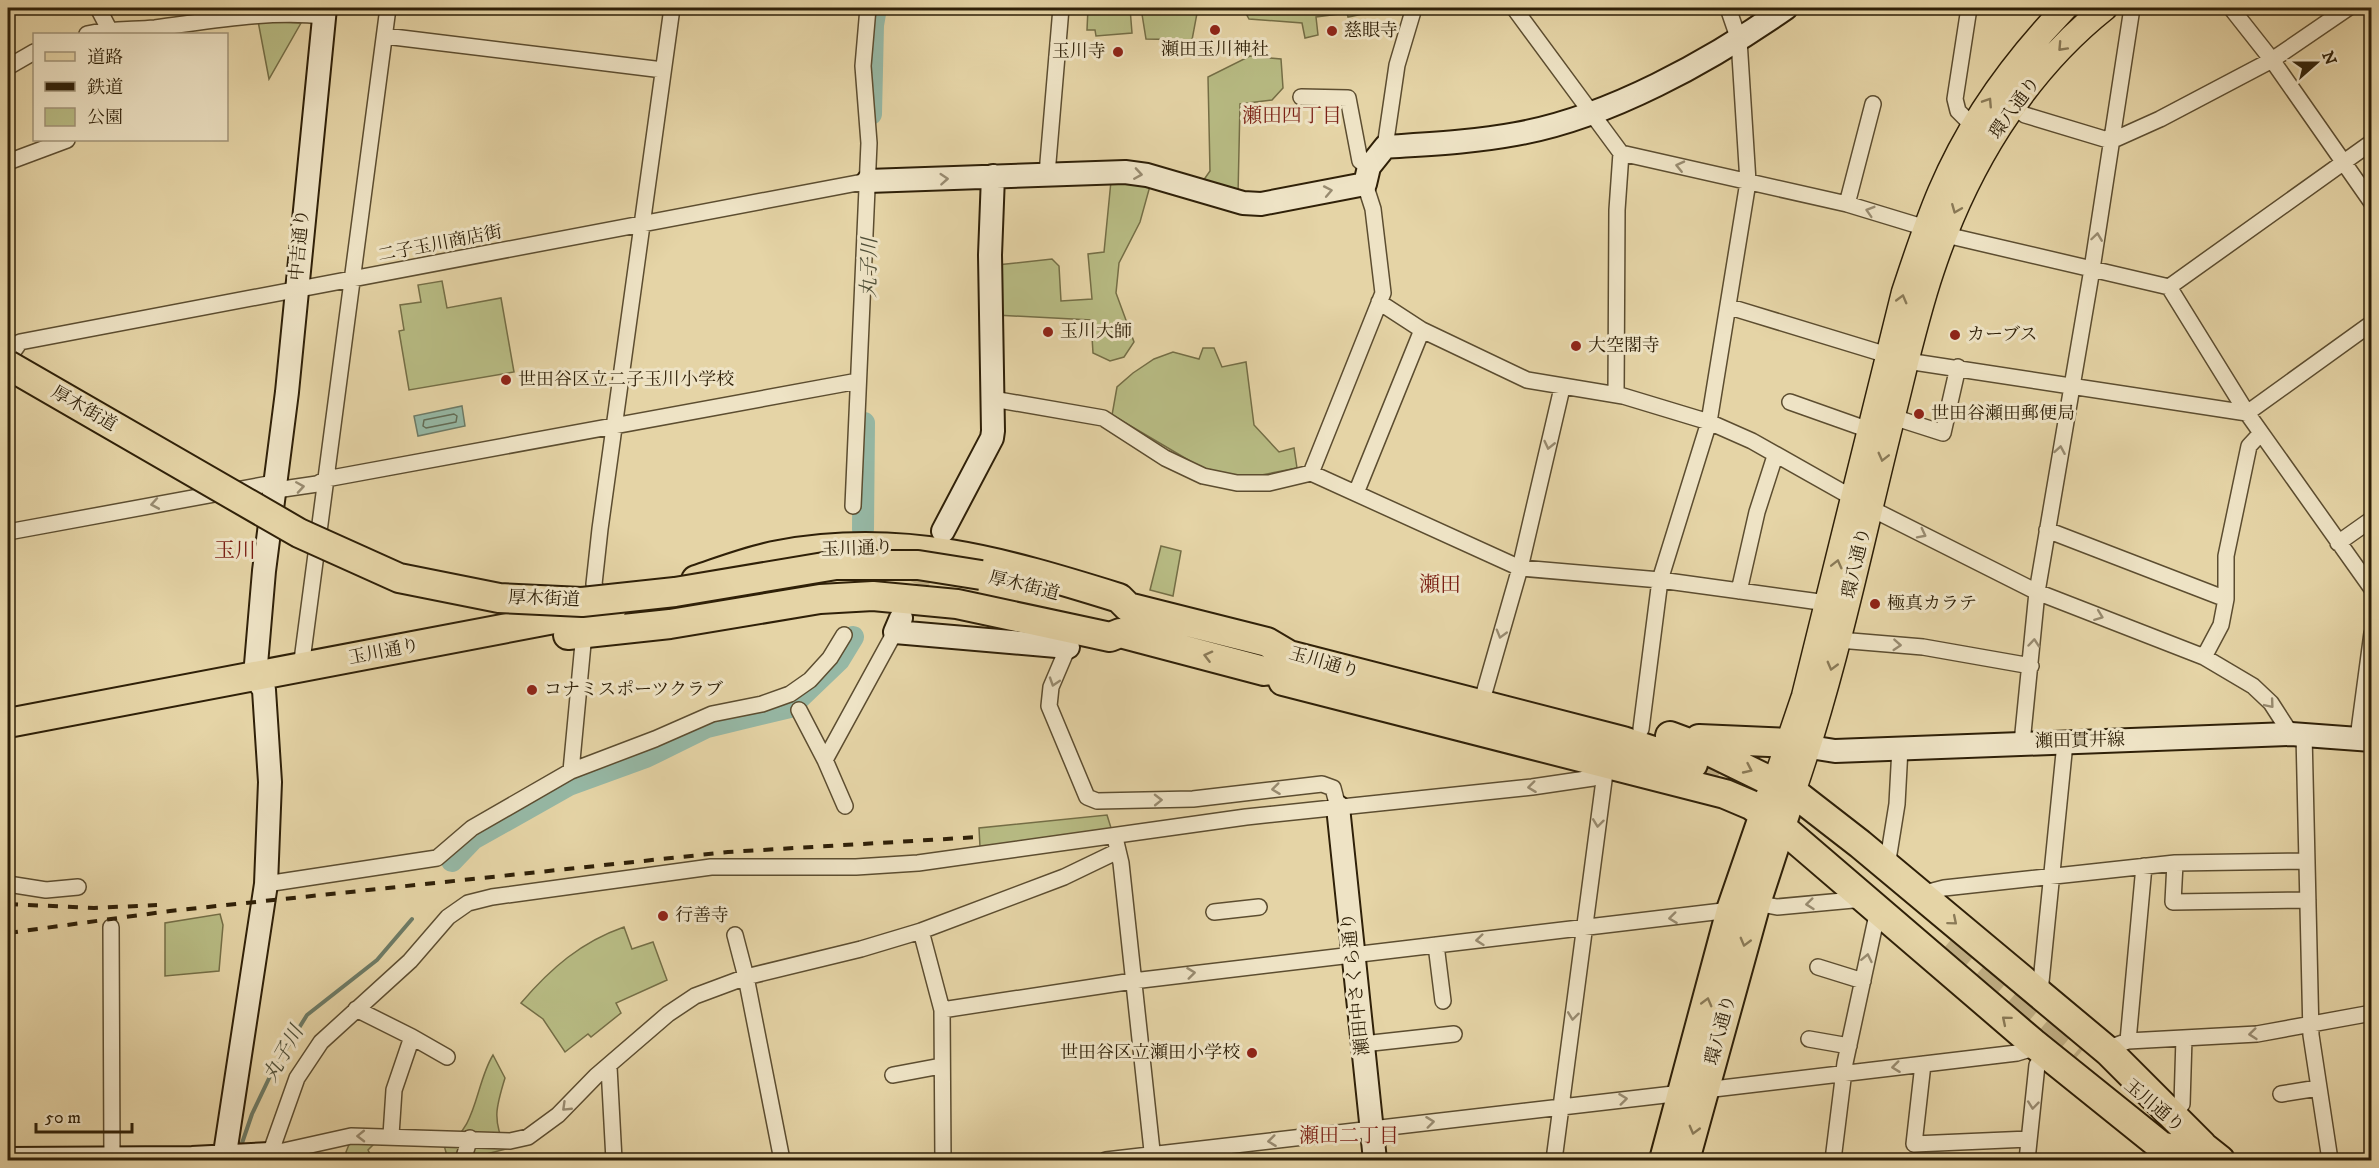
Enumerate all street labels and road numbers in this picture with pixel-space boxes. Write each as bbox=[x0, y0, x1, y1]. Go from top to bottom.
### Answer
street label: 環八通り bbox=[1985, 72, 2045, 144]
street label: 中吉通り bbox=[286, 208, 314, 282]
street label: 二子玉川商店街 bbox=[376, 221, 504, 267]
street label: 厚木街道 bbox=[47, 381, 121, 437]
street label: 環八通り bbox=[1838, 525, 1876, 601]
street label: 玉川通り bbox=[821, 537, 893, 561]
street label: 厚木街道 bbox=[986, 567, 1062, 605]
street label: 厚木街道 bbox=[508, 587, 580, 611]
street label: 玉川通り bbox=[347, 634, 421, 670]
street label: 玉川通り bbox=[1286, 643, 1362, 683]
street label: 瀬田貫井線 bbox=[2035, 729, 2125, 753]
street label: 瀬田中さくら通り bbox=[1338, 911, 1374, 1057]
street label: 環八通り bbox=[1701, 992, 1741, 1068]
street label: 玉川通り bbox=[2119, 1074, 2189, 1138]

